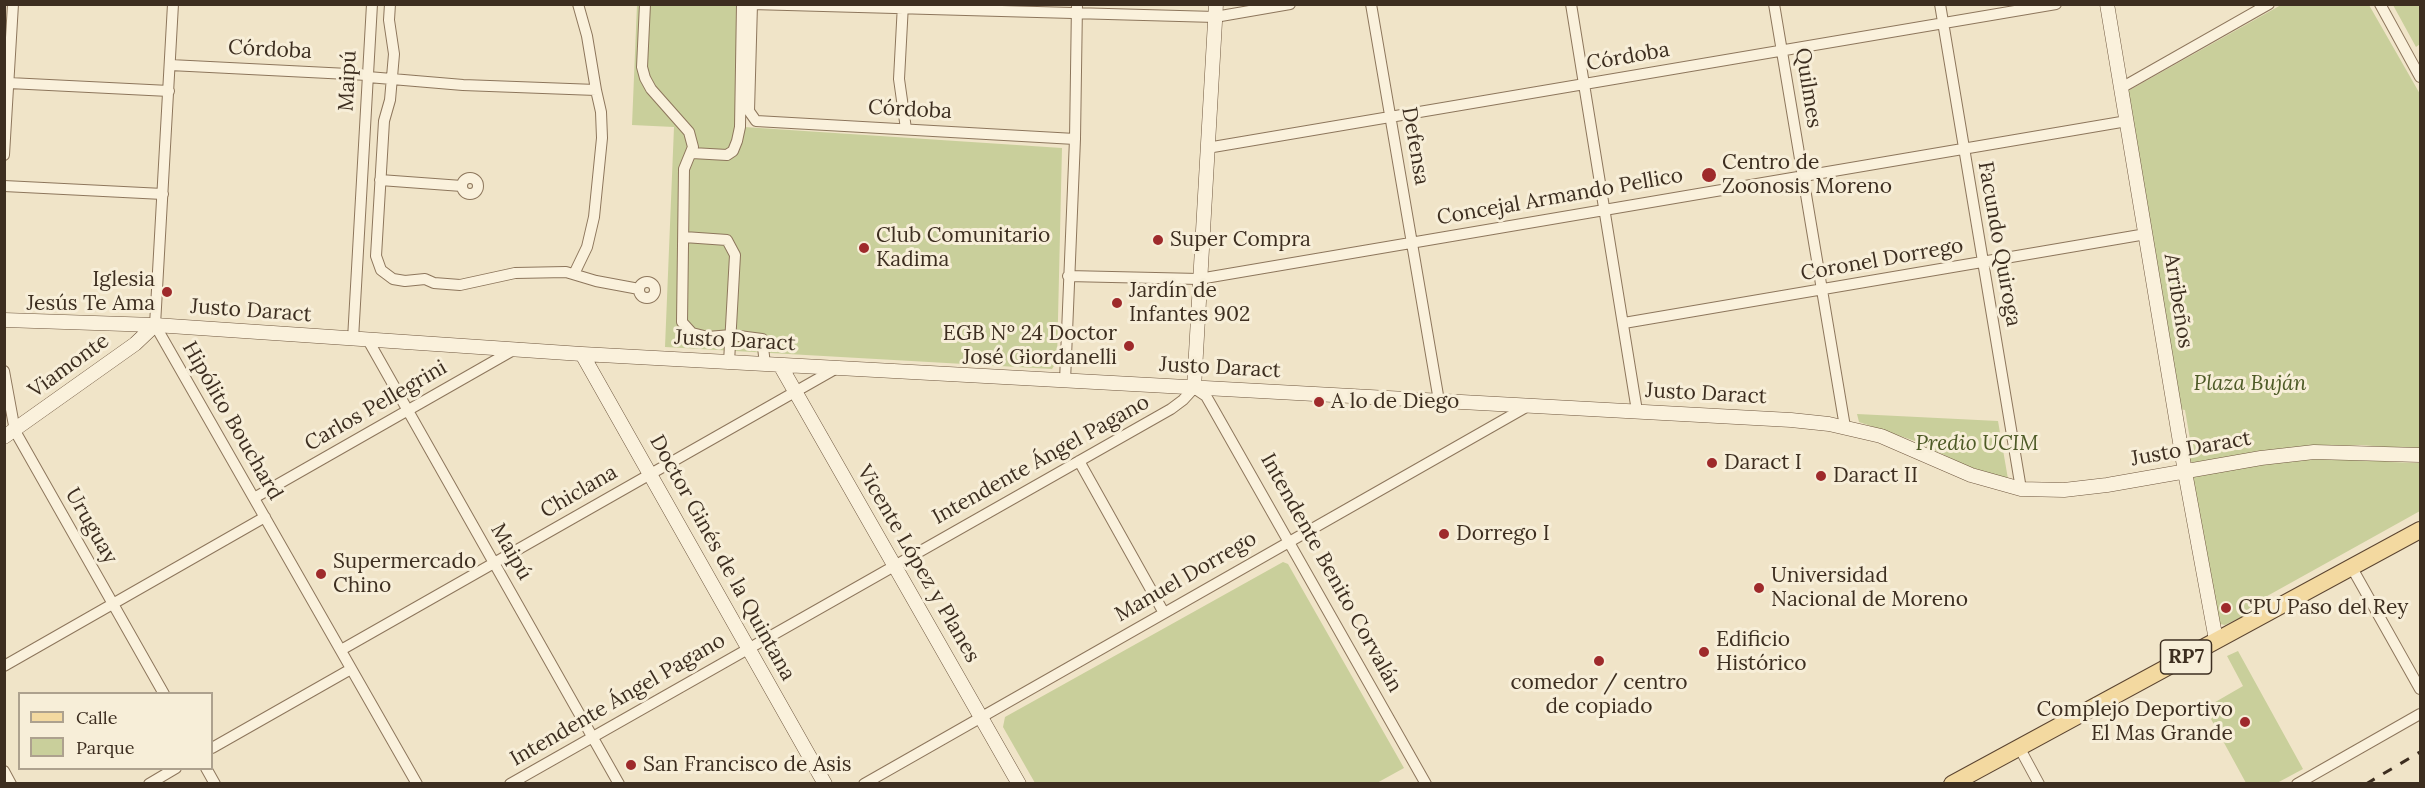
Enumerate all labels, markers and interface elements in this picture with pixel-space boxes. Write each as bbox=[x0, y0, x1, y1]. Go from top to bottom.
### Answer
street label: Córdoba bbox=[227, 35, 313, 65]
street label: Córdoba bbox=[1585, 37, 1671, 77]
street label: Quilmes bbox=[1789, 46, 1827, 130]
street label: Maipú bbox=[334, 50, 362, 112]
street label: Córdoba bbox=[867, 95, 953, 125]
street label: Defensa bbox=[1396, 105, 1434, 187]
place label: Centro de Zoonosis Moreno bbox=[1722, 150, 1892, 200]
street label: Facundo Quiroga bbox=[1972, 160, 2026, 328]
street label: Concejal Armando Pellico bbox=[1435, 163, 1685, 231]
marker: Centro de Zoonosis Moreno bbox=[1700, 166, 1718, 184]
place label: Club Comunitario Kadima bbox=[876, 223, 1050, 273]
place label: Super Compra bbox=[1170, 227, 1311, 253]
marker: Super Compra bbox=[1151, 233, 1165, 247]
street label: Coronel Dorrego bbox=[1799, 233, 1965, 287]
marker: Club Comunitario Kadima bbox=[857, 241, 871, 255]
street label: Arribeños bbox=[2158, 252, 2198, 350]
place label: Iglesia Jesús Te Ama bbox=[27, 267, 155, 317]
place label: Jardín de Infantes 902 bbox=[1129, 278, 1250, 328]
marker: Iglesia Jesús Te Ama bbox=[160, 285, 174, 299]
street label: Justo Daract bbox=[190, 294, 312, 328]
marker: Jardín de Infantes 902 bbox=[1110, 296, 1124, 310]
place label: EGB Nº 24 Doctor José Giordanelli bbox=[943, 321, 1117, 371]
street label: Justo Daract bbox=[674, 325, 796, 357]
street label: Viamonte bbox=[24, 328, 114, 404]
street label: Hipólito Bouchard bbox=[176, 337, 288, 505]
marker: EGB Nº 24 Doctor José Giordanelli bbox=[1122, 339, 1136, 353]
street label: Justo Daract bbox=[1159, 352, 1281, 384]
street label: Carlos Pellegrini bbox=[301, 355, 451, 457]
park label: Plaza Buján bbox=[2194, 371, 2306, 397]
street label: Justo Daract bbox=[1645, 378, 1767, 410]
place label: A lo de Diego bbox=[1331, 389, 1459, 415]
street label: Intendente Ángel Pagano bbox=[928, 390, 1154, 530]
marker: A lo de Diego bbox=[1312, 395, 1326, 409]
street label: Justo Daract bbox=[2129, 426, 2253, 472]
street label: Doctor Ginés de la Quintana bbox=[644, 431, 800, 685]
park label: Predio UCIM bbox=[1915, 431, 2039, 457]
street label: Intendente Benito Corvalán bbox=[1255, 449, 1407, 697]
place label: Daract I bbox=[1724, 450, 1802, 476]
marker: Daract I bbox=[1705, 456, 1719, 470]
street label: Chiclana bbox=[536, 460, 622, 524]
street label: Vicente López y Planes bbox=[851, 461, 985, 667]
place label: Daract II bbox=[1833, 463, 1918, 489]
marker: Daract II bbox=[1814, 469, 1828, 483]
street label: Uruguay bbox=[59, 484, 123, 568]
street label: Maipú bbox=[485, 519, 537, 585]
place label: Dorrego I bbox=[1456, 521, 1550, 547]
street label: Manuel Dorrego bbox=[1111, 526, 1261, 628]
marker: Dorrego I bbox=[1437, 527, 1451, 541]
place label: Supermercado Chino bbox=[333, 549, 476, 599]
place label: Universidad Nacional de Moreno bbox=[1771, 563, 1968, 613]
marker: Supermercado Chino bbox=[314, 567, 328, 581]
marker: Universidad Nacional de Moreno bbox=[1752, 581, 1766, 595]
place label: CPU Paso del Rey bbox=[2238, 595, 2408, 621]
marker: CPU Paso del Rey bbox=[2219, 601, 2233, 615]
place label: Edificio Histórico bbox=[1716, 627, 1807, 677]
street label: Intendente Ángel Pagano bbox=[506, 628, 730, 772]
road number: RP7 bbox=[2160, 640, 2212, 674]
marker: Edificio Histórico bbox=[1697, 645, 1711, 659]
marker: comedor / centro de copiado bbox=[1592, 654, 1606, 668]
place label: comedor / centro de copiado bbox=[1510, 670, 1688, 720]
legend bbox=[18, 692, 213, 770]
place label: Complejo Deportivo El Mas Grande bbox=[2036, 697, 2233, 747]
text: Calle bbox=[76, 706, 117, 729]
marker: Complejo Deportivo El Mas Grande bbox=[2238, 715, 2252, 729]
text: Parque bbox=[76, 736, 135, 759]
place label: San Francisco de Asis bbox=[643, 752, 851, 778]
marker: San Francisco de Asis bbox=[624, 758, 638, 772]

